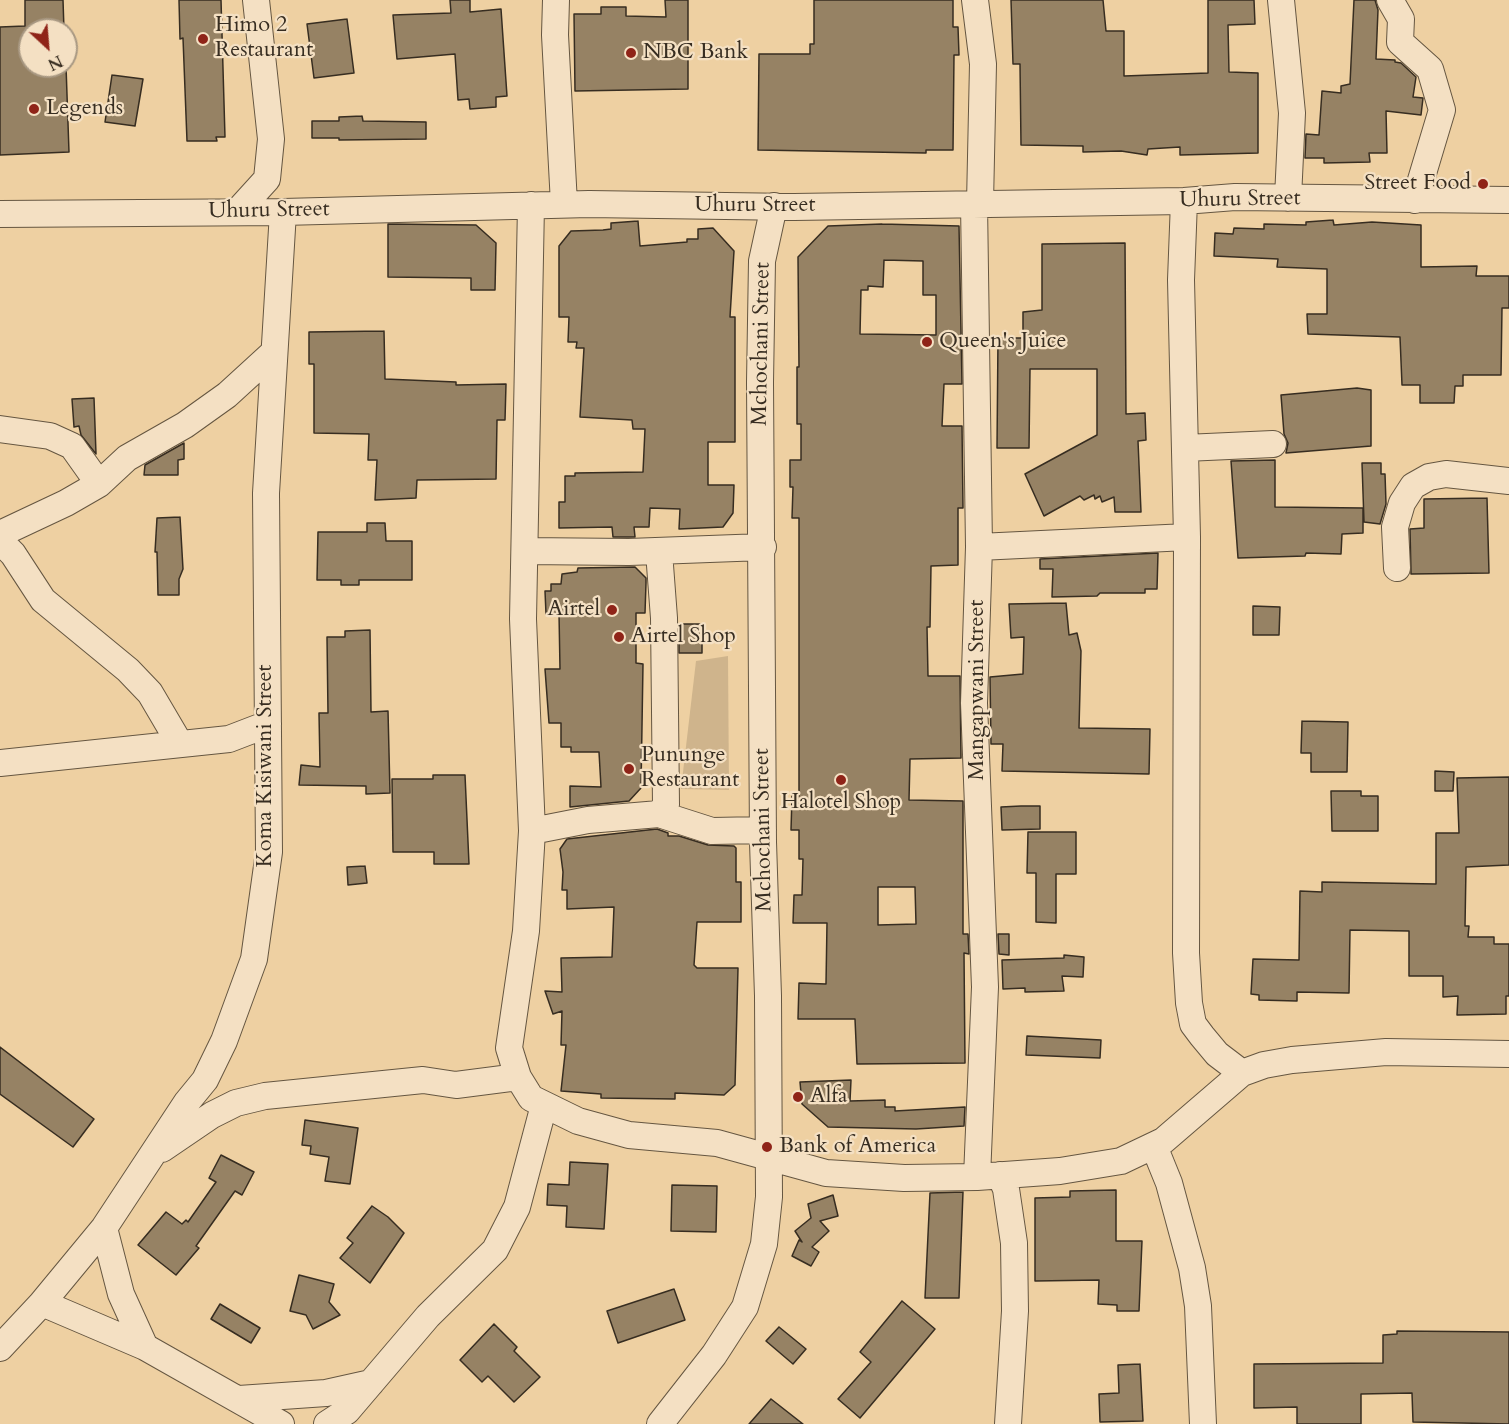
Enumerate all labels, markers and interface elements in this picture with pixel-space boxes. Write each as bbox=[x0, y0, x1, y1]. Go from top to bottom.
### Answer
place label: Himo 2 Restaurant bbox=[215, 13, 313, 64]
north arrow bbox=[18, 18, 78, 78]
marker: Himo 2 Restaurant bbox=[196, 32, 210, 46]
place label: NBC Bank bbox=[643, 40, 748, 66]
marker: NBC Bank bbox=[624, 46, 638, 60]
text: N bbox=[44, 49, 66, 75]
place label: Legends bbox=[46, 96, 123, 122]
marker: Legends bbox=[27, 102, 41, 116]
place label: Street Food bbox=[1364, 171, 1471, 197]
marker: Street Food bbox=[1476, 177, 1490, 191]
street label: Uhuru Street bbox=[1179, 186, 1301, 214]
street label: Uhuru Street bbox=[694, 193, 816, 219]
street label: Uhuru Street bbox=[208, 197, 330, 225]
street label: Mchochani Street bbox=[747, 262, 777, 426]
place label: Queen's Juice bbox=[939, 329, 1067, 355]
marker: Queen's Juice bbox=[920, 335, 934, 349]
place label: Airtel bbox=[548, 597, 600, 623]
street label: Mangapwani Street bbox=[965, 600, 991, 780]
marker: Airtel bbox=[605, 603, 619, 617]
place label: Airtel Shop bbox=[631, 624, 736, 650]
marker: Airtel Shop bbox=[612, 630, 626, 644]
street label: Koma Kisiwani Street bbox=[253, 664, 279, 868]
place label: Pununge Restaurant bbox=[641, 743, 739, 794]
street label: Mchochani Street bbox=[749, 748, 779, 912]
marker: Pununge Restaurant bbox=[622, 762, 636, 776]
marker: Halotel Shop bbox=[834, 773, 848, 787]
place label: Halotel Shop bbox=[781, 790, 901, 816]
place label: Alfa bbox=[810, 1084, 847, 1110]
marker: Alfa bbox=[791, 1090, 805, 1104]
place label: Bank of America bbox=[779, 1134, 936, 1160]
marker: Bank of America bbox=[760, 1140, 774, 1154]

